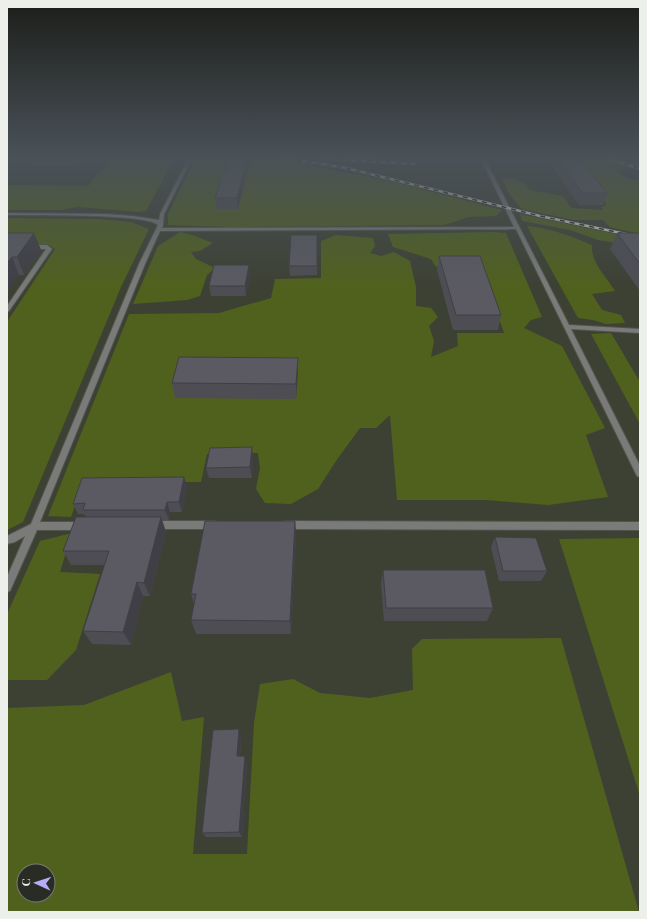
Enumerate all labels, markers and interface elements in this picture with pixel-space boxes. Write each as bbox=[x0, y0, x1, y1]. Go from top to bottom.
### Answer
north arrow bbox=[16, 863, 56, 903]
text: С bbox=[18, 878, 33, 887]

